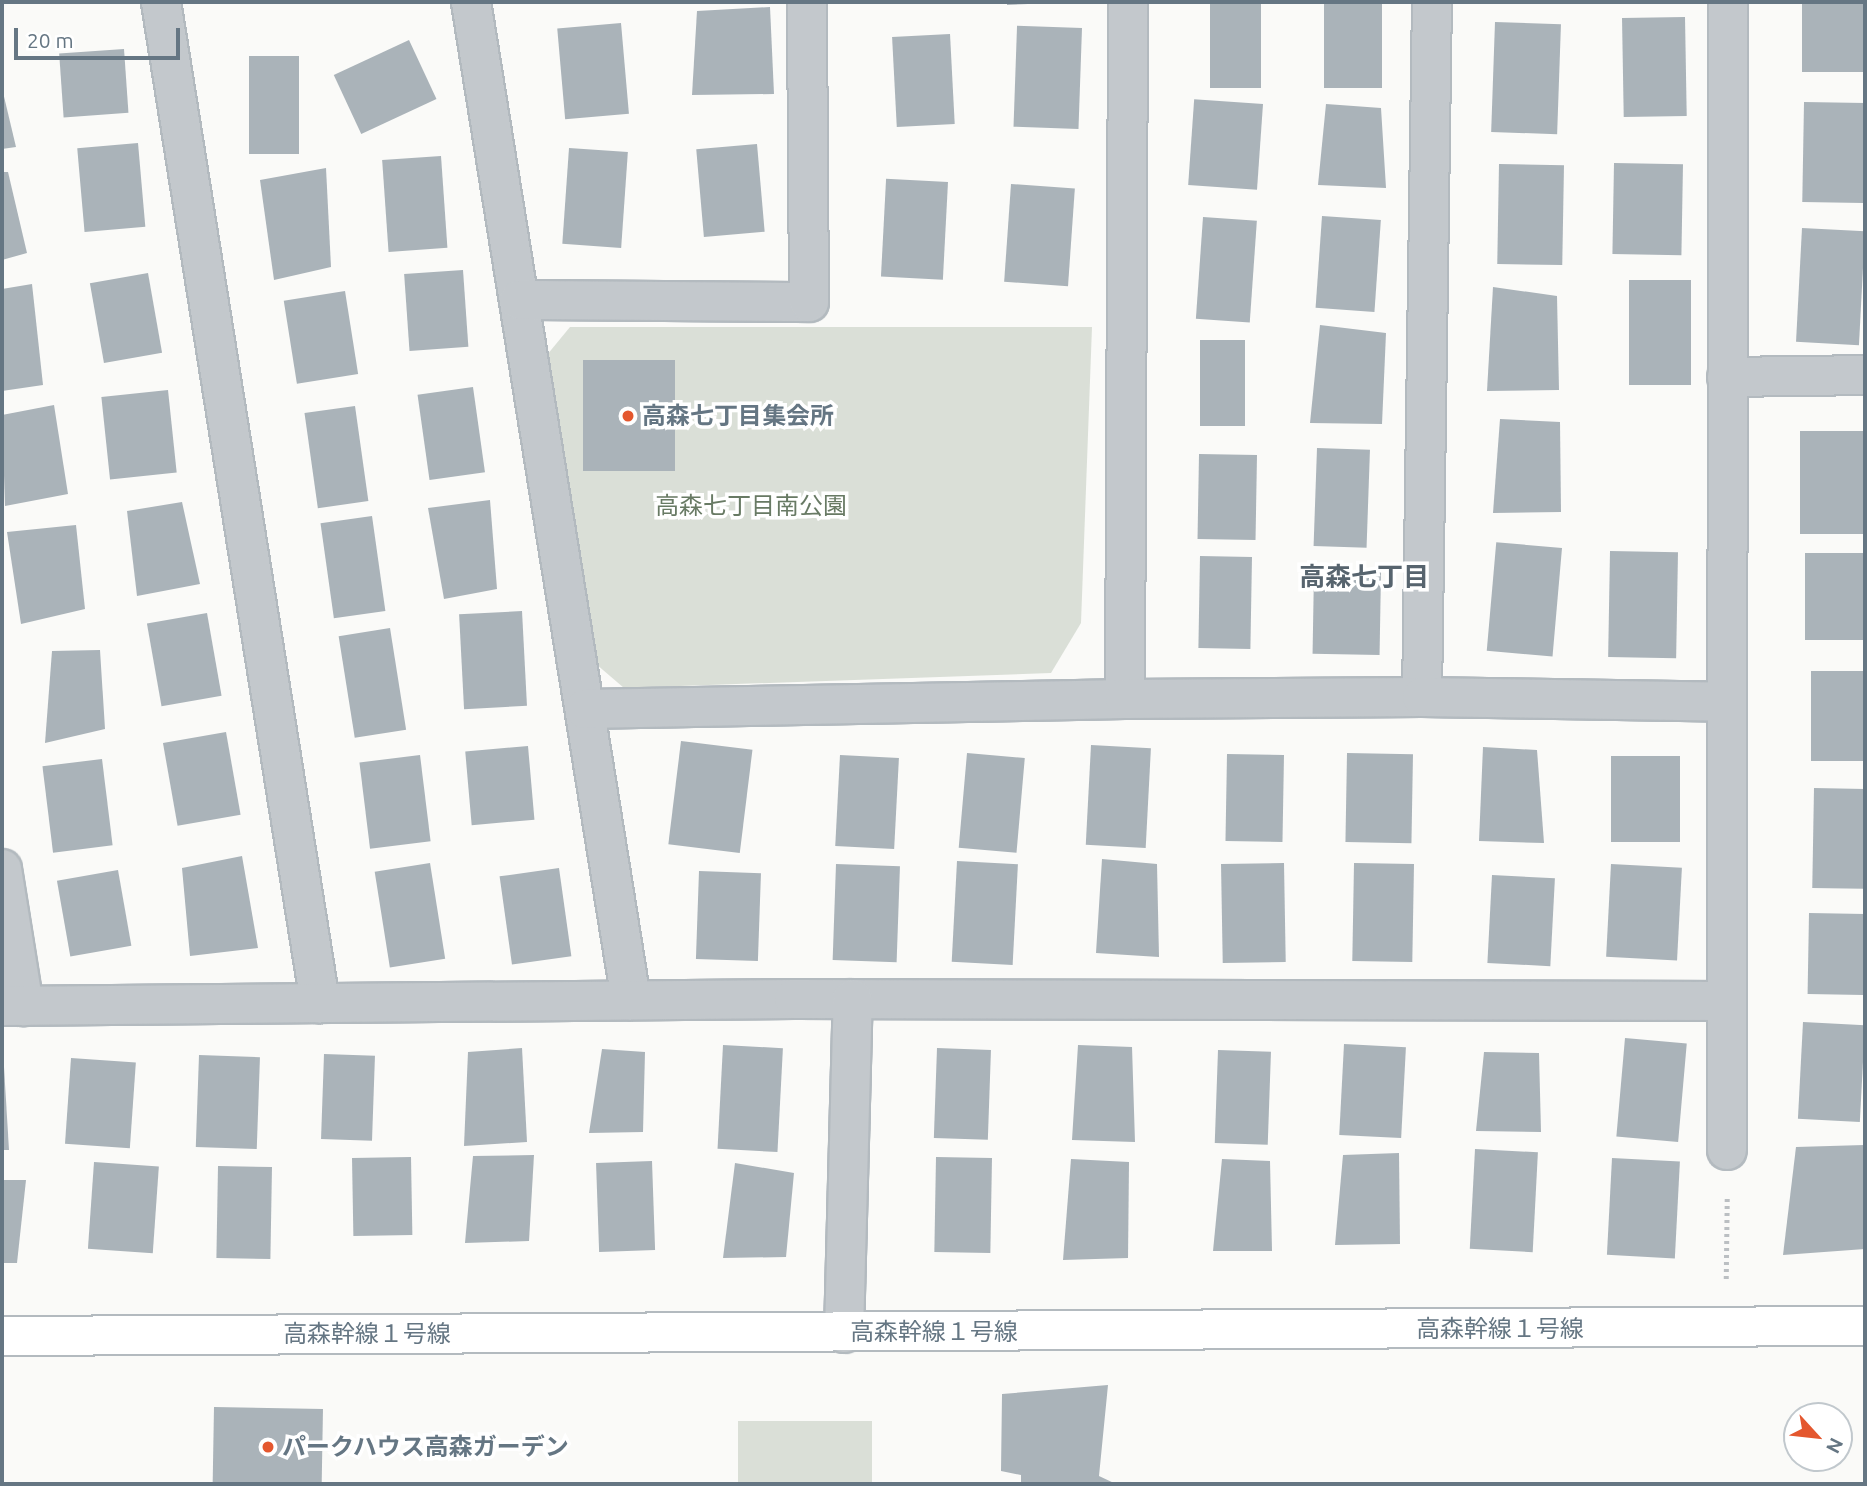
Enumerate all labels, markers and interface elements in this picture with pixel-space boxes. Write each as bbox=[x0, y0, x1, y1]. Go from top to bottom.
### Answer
scale bar bbox=[18, 14, 184, 58]
text: 20 m bbox=[27, 28, 74, 52]
place label: 高森七丁目集会所 bbox=[642, 402, 834, 430]
marker: 高森七丁目集会所 bbox=[620, 408, 636, 424]
park label: 高森七丁目南公園 bbox=[655, 492, 847, 520]
district label: 高森七丁目 bbox=[1299, 561, 1429, 593]
street label: 高森幹線１号線 bbox=[1416, 1315, 1584, 1343]
street label: 高森幹線１号線 bbox=[850, 1318, 1018, 1346]
street label: 高森幹線１号線 bbox=[283, 1320, 451, 1348]
north arrow bbox=[1783, 1402, 1853, 1472]
place label: パークハウス高森ガーデン bbox=[282, 1433, 570, 1461]
text: N bbox=[1822, 1434, 1848, 1457]
marker: パークハウス高森ガーデン bbox=[260, 1439, 276, 1455]

